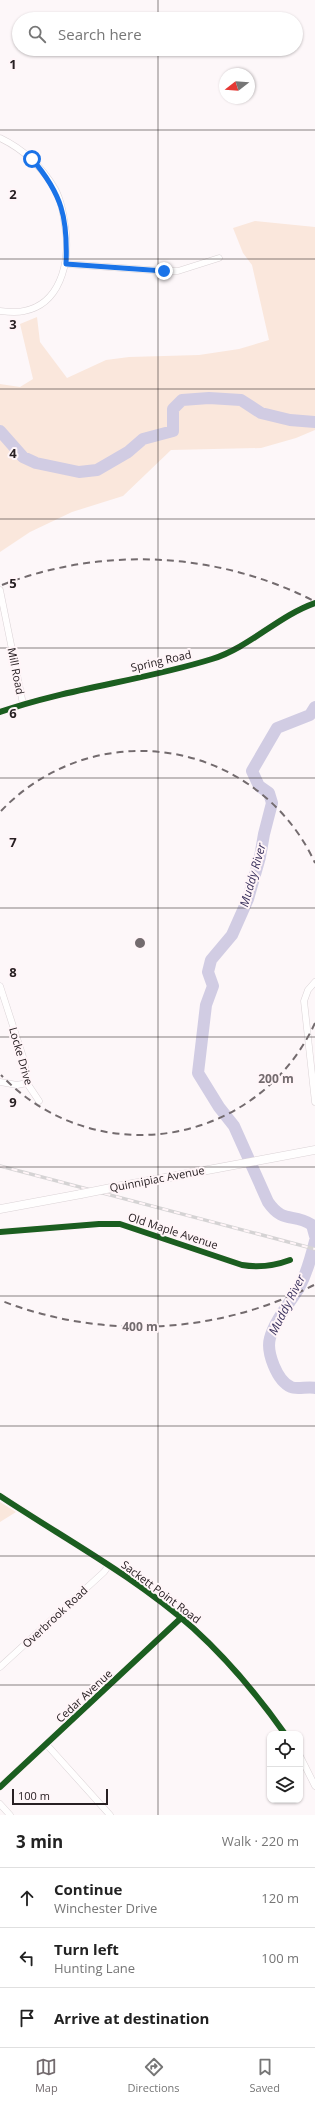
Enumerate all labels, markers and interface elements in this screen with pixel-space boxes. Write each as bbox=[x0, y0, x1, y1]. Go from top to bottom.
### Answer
search box bbox=[12, 12, 303, 56]
icon: search bbox=[26, 23, 48, 45]
text: Search here bbox=[58, 24, 142, 44]
text: 1 bbox=[9, 55, 17, 73]
north arrow bbox=[219, 68, 255, 104]
route start bbox=[23, 150, 41, 168]
text: 2 bbox=[9, 185, 17, 203]
route end bbox=[155, 262, 173, 280]
text: 3 bbox=[9, 315, 17, 333]
text: 4 bbox=[9, 444, 17, 462]
text: 5 bbox=[9, 574, 17, 592]
street label: Mill Road bbox=[5, 646, 28, 696]
street label: Spring Road bbox=[129, 646, 193, 675]
text: 6 bbox=[9, 704, 17, 722]
text: 7 bbox=[9, 833, 17, 851]
water label: Muddy River bbox=[235, 840, 270, 909]
centre of rings bbox=[133, 936, 147, 950]
text: 8 bbox=[9, 963, 17, 981]
street label: Locke Drive bbox=[6, 1025, 37, 1086]
text: 200 m bbox=[258, 1070, 294, 1087]
text: 9 bbox=[9, 1093, 17, 1111]
street label: Quinnipiac Avenue bbox=[108, 1162, 206, 1195]
street label: Old Maple Avenue bbox=[126, 1209, 220, 1252]
water label: Muddy River bbox=[264, 1271, 310, 1338]
text: 400 m bbox=[122, 1318, 158, 1335]
street label: Sackett Point Road bbox=[119, 1557, 204, 1626]
street label: Overbrook Road bbox=[19, 1582, 91, 1651]
street label: Cedar Avenue bbox=[52, 1666, 115, 1726]
map controls bbox=[267, 1731, 303, 1803]
button: locate bbox=[267, 1731, 303, 1767]
button: layers bbox=[267, 1767, 303, 1803]
scale bar bbox=[12, 1787, 108, 1806]
text: 100 m bbox=[18, 1788, 50, 1803]
text: 3 min bbox=[16, 1830, 63, 1853]
text: Walk · 220 m bbox=[222, 1832, 299, 1850]
text: Continue bbox=[54, 1879, 122, 1899]
icon: ahead bbox=[16, 1887, 38, 1909]
text: 120 m bbox=[261, 1889, 299, 1907]
text: Winchester Drive bbox=[54, 1899, 157, 1917]
text: Turn left bbox=[54, 1939, 119, 1959]
icon: left bbox=[16, 1947, 38, 1969]
text: 100 m bbox=[261, 1949, 299, 1967]
text: Hunting Lane bbox=[54, 1959, 135, 1977]
icon: arrive bbox=[16, 2007, 38, 2029]
text: Arrive at destination bbox=[54, 2008, 209, 2028]
tab: Map bbox=[35, 2056, 58, 2095]
tab: Directions bbox=[128, 2056, 180, 2095]
tab: Saved bbox=[249, 2056, 280, 2095]

